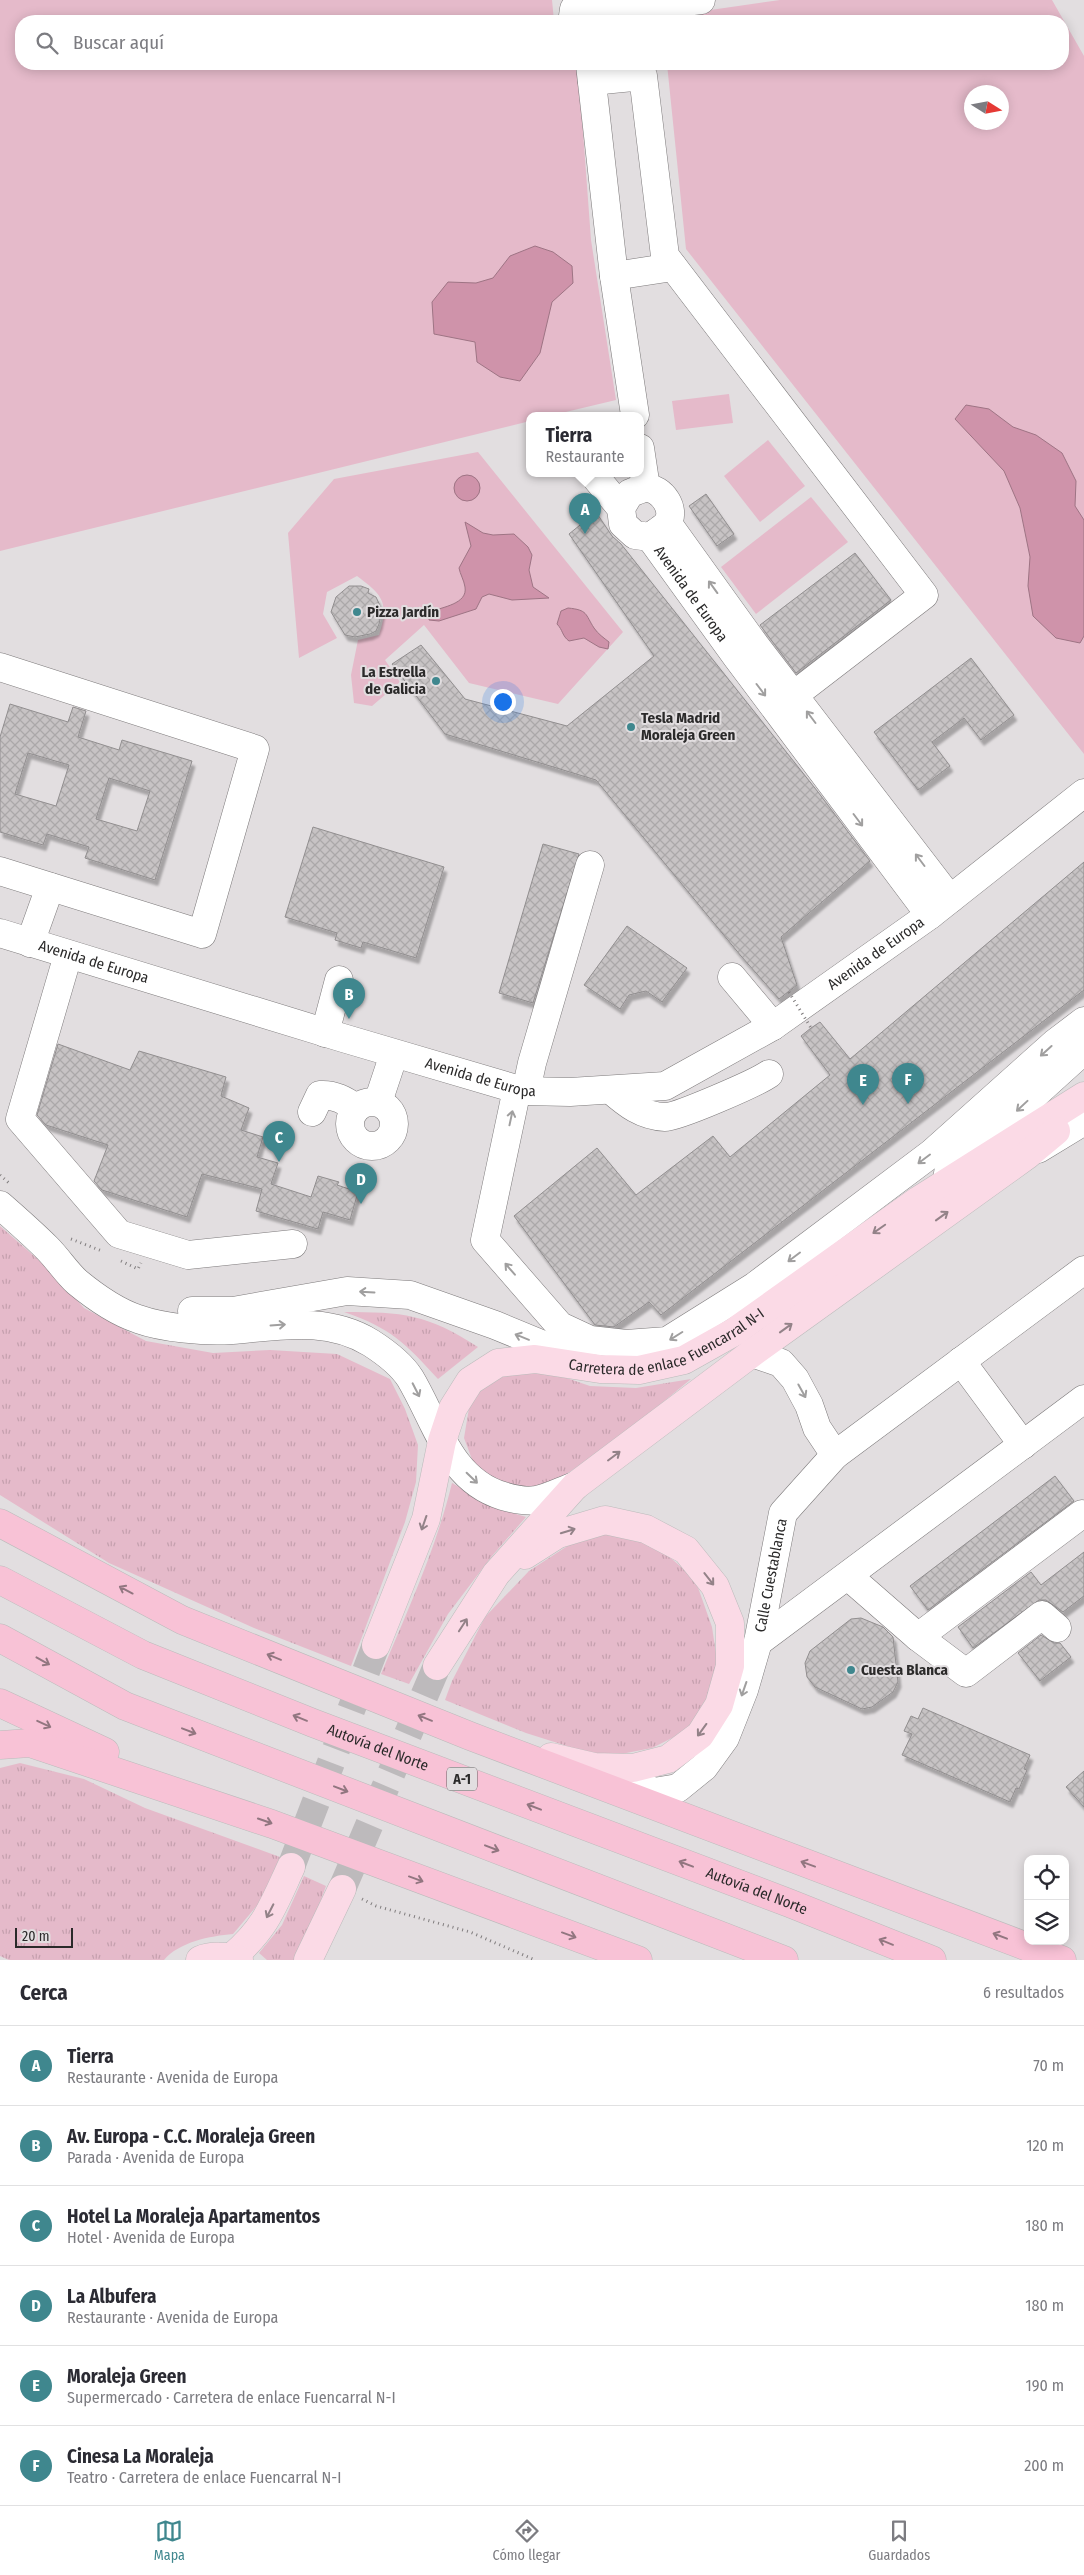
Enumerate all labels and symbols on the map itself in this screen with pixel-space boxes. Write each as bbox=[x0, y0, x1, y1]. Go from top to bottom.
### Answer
north arrow bbox=[964, 85, 1009, 130]
pin: A bbox=[569, 493, 601, 534]
street label: Avenida de Europa bbox=[650, 542, 732, 645]
one-way arrow bbox=[708, 581, 719, 594]
place label: Pizza Jardín bbox=[367, 603, 439, 621]
marker: Pizza Jardín bbox=[351, 606, 363, 618]
place label: La Estrella de Galicia bbox=[361, 663, 427, 698]
marker: La Estrella de Galicia bbox=[430, 675, 442, 687]
one-way arrow bbox=[756, 683, 766, 697]
your location bbox=[490, 689, 516, 715]
place label: Tesla Madrid Moraleja Green bbox=[641, 709, 735, 744]
one-way arrow bbox=[806, 710, 816, 724]
marker: Tesla Madrid Moraleja Green bbox=[625, 721, 637, 733]
one-way arrow bbox=[853, 813, 863, 827]
one-way arrow bbox=[915, 853, 925, 867]
street label: Avenida de Europa bbox=[824, 913, 928, 994]
street label: Avenida de Europa bbox=[36, 936, 151, 987]
pin: B bbox=[333, 978, 365, 1019]
one-way arrow bbox=[1039, 1046, 1052, 1057]
street label: Avenida de Europa bbox=[423, 1054, 536, 1100]
pin: F bbox=[892, 1063, 924, 1104]
pin: E bbox=[847, 1064, 879, 1105]
one-way arrow bbox=[1015, 1100, 1028, 1111]
one-way arrow bbox=[507, 1111, 516, 1127]
pin: C bbox=[263, 1121, 295, 1162]
one-way arrow bbox=[917, 1154, 931, 1164]
pin: D bbox=[345, 1163, 377, 1204]
one-way arrow bbox=[935, 1211, 949, 1221]
one-way arrow bbox=[872, 1224, 886, 1234]
one-way arrow bbox=[788, 1251, 801, 1262]
one-way arrow bbox=[504, 1262, 515, 1275]
one-way arrow bbox=[360, 1288, 376, 1297]
street label: Carretera de enlace Fuencarral N-I bbox=[567, 1304, 768, 1379]
one-way arrow bbox=[270, 1320, 286, 1329]
one-way arrow bbox=[779, 1323, 793, 1333]
one-way arrow bbox=[669, 1330, 683, 1341]
one-way arrow bbox=[515, 1331, 530, 1341]
one-way arrow bbox=[412, 1382, 421, 1397]
one-way arrow bbox=[798, 1383, 807, 1398]
one-way arrow bbox=[607, 1451, 620, 1462]
one-way arrow bbox=[466, 1472, 478, 1484]
one-way arrow bbox=[418, 1515, 428, 1531]
street label: Calle Cuestablanca bbox=[751, 1517, 791, 1634]
one-way arrow bbox=[560, 1526, 576, 1536]
one-way arrow bbox=[704, 1572, 714, 1586]
one-way arrow bbox=[119, 1585, 134, 1595]
one-way arrow bbox=[458, 1618, 468, 1632]
one-way arrow bbox=[267, 1652, 282, 1661]
one-way arrow bbox=[35, 1656, 50, 1666]
place label: Cuesta Blanca bbox=[861, 1661, 948, 1679]
marker: Cuesta Blanca bbox=[845, 1664, 857, 1676]
one-way arrow bbox=[739, 1681, 748, 1696]
one-way arrow bbox=[293, 1713, 308, 1722]
one-way arrow bbox=[418, 1713, 433, 1722]
one-way arrow bbox=[36, 1720, 51, 1729]
street label: Autovía del Norte bbox=[325, 1720, 431, 1775]
one-way arrow bbox=[697, 1723, 707, 1737]
one-way arrow bbox=[181, 1727, 196, 1736]
road number: A-1 bbox=[447, 1768, 477, 1790]
one-way arrow bbox=[333, 1785, 348, 1794]
one-way arrow bbox=[527, 1801, 542, 1811]
one-way arrow bbox=[256, 1817, 272, 1826]
one-way arrow bbox=[484, 1844, 500, 1853]
one-way arrow bbox=[679, 1859, 694, 1868]
one-way arrow bbox=[801, 1859, 817, 1868]
street label: Autovía del Norte bbox=[704, 1863, 810, 1918]
one-way arrow bbox=[408, 1875, 424, 1884]
one-way arrow bbox=[265, 1903, 275, 1918]
scale bar bbox=[15, 1925, 72, 1948]
one-way arrow bbox=[561, 1931, 576, 1940]
one-way arrow bbox=[993, 1931, 1008, 1940]
one-way arrow bbox=[879, 1937, 894, 1946]

